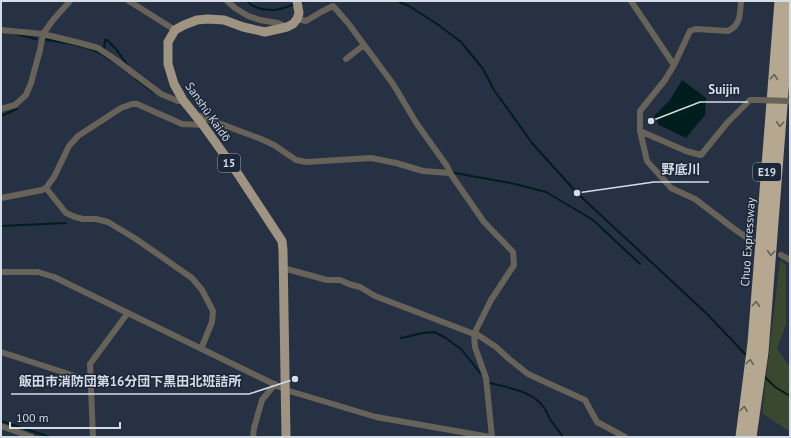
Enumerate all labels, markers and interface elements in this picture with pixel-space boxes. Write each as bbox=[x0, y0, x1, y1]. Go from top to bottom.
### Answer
one-way arrow bbox=[770, 74, 779, 80]
callout: Suijin bbox=[700, 77, 748, 102]
street label: Sanshū Kaidō bbox=[182, 79, 234, 144]
text: Suijin bbox=[708, 81, 740, 98]
one-way arrow bbox=[776, 121, 785, 127]
road number: 15 bbox=[218, 154, 240, 172]
callout: 野底川 bbox=[654, 157, 709, 182]
text: 野底川 bbox=[661, 161, 701, 178]
road number: E19 bbox=[753, 163, 781, 181]
street label: Chuo Expressway bbox=[737, 197, 758, 287]
one-way arrow bbox=[766, 250, 775, 256]
one-way arrow bbox=[752, 301, 761, 307]
one-way arrow bbox=[745, 359, 754, 365]
callout: 飯田市消防団第16分団下黒田北班詰所 bbox=[11, 369, 249, 394]
text: 飯田市消防団第16分団下黒田北班詰所 bbox=[19, 373, 241, 390]
scale bar bbox=[10, 404, 120, 430]
one-way arrow bbox=[739, 406, 748, 412]
text: 100 m bbox=[16, 410, 49, 425]

